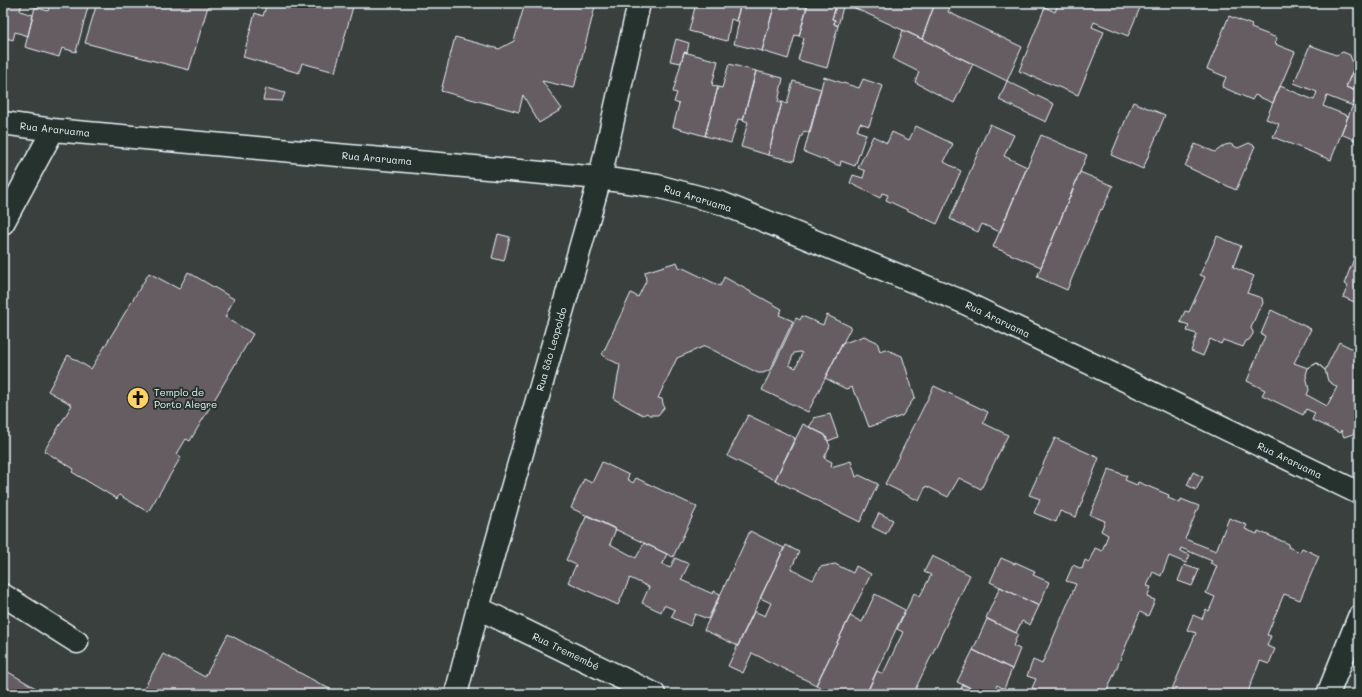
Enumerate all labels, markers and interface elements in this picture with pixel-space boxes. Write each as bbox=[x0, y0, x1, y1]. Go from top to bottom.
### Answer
street label: Rua Araruama bbox=[19, 118, 91, 140]
street label: Rua Araruama bbox=[341, 148, 413, 168]
street label: Rua Araruama bbox=[662, 181, 734, 215]
street label: Rua Araruama bbox=[963, 297, 1033, 341]
street label: Rua São Leopoldo bbox=[532, 305, 570, 393]
church icon: Templo de Porto Alegre bbox=[125, 385, 151, 411]
place label: Templo de Porto Alegre bbox=[154, 385, 217, 411]
street label: Rua Araruama bbox=[1255, 438, 1325, 482]
street label: Rua Tremembé bbox=[530, 629, 602, 673]

